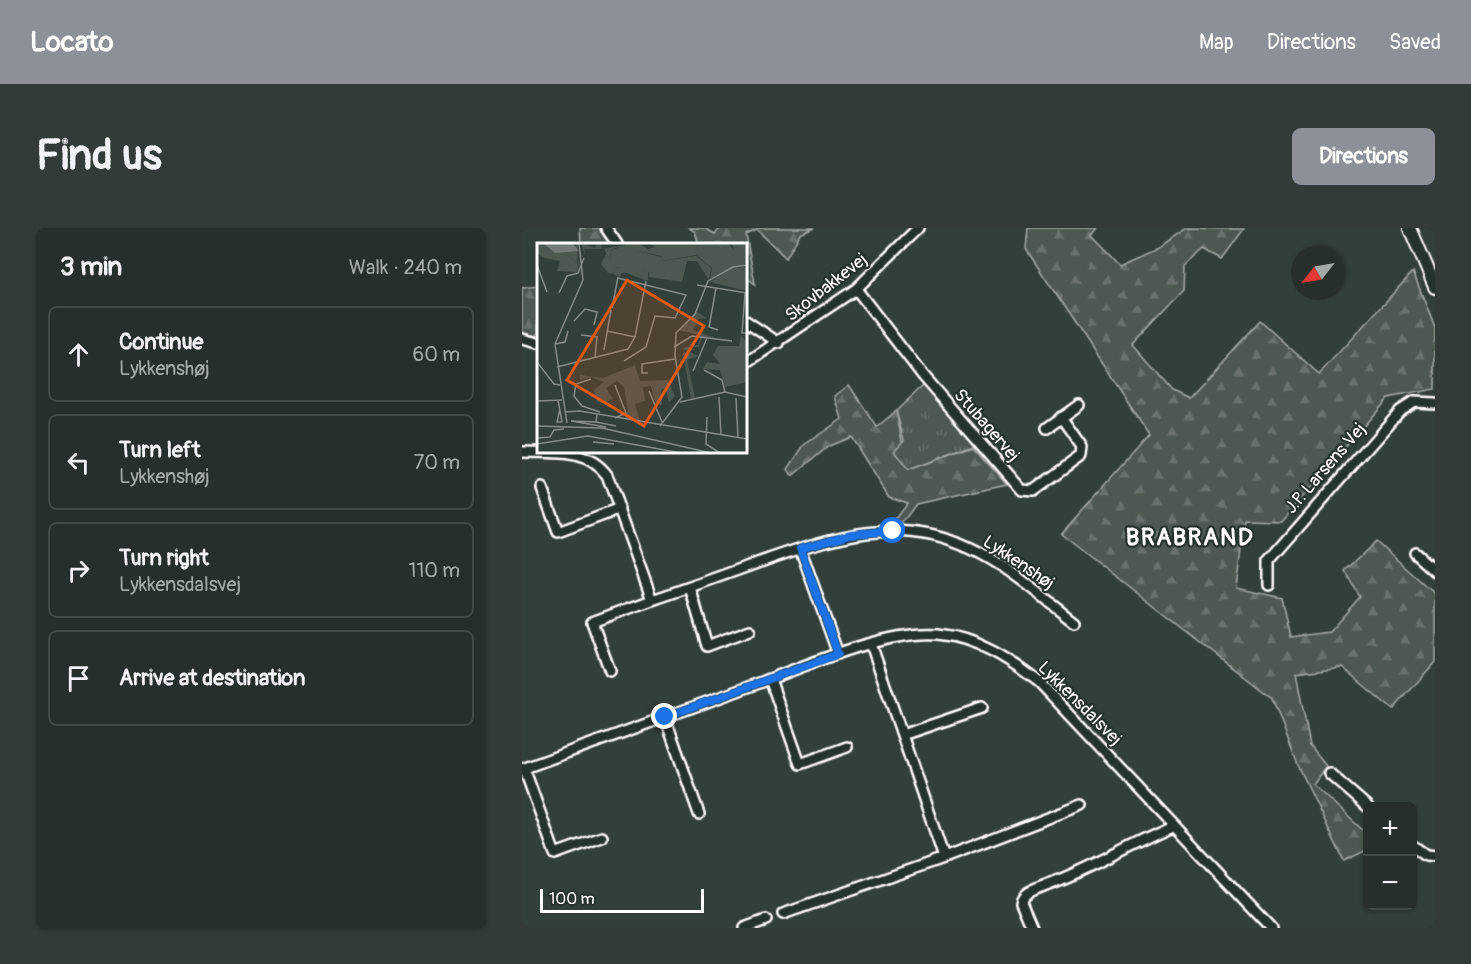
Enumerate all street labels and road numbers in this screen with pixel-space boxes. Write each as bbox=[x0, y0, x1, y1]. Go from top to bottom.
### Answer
street label: Skovbakkevej bbox=[781, 248, 872, 327]
street label: Stubagervej bbox=[949, 384, 1025, 467]
street label: J.P. Larsens Vej bbox=[1280, 418, 1371, 518]
street label: Lykkenshøj bbox=[979, 530, 1059, 595]
street label: Lykkensdalsvej bbox=[1033, 656, 1127, 750]

